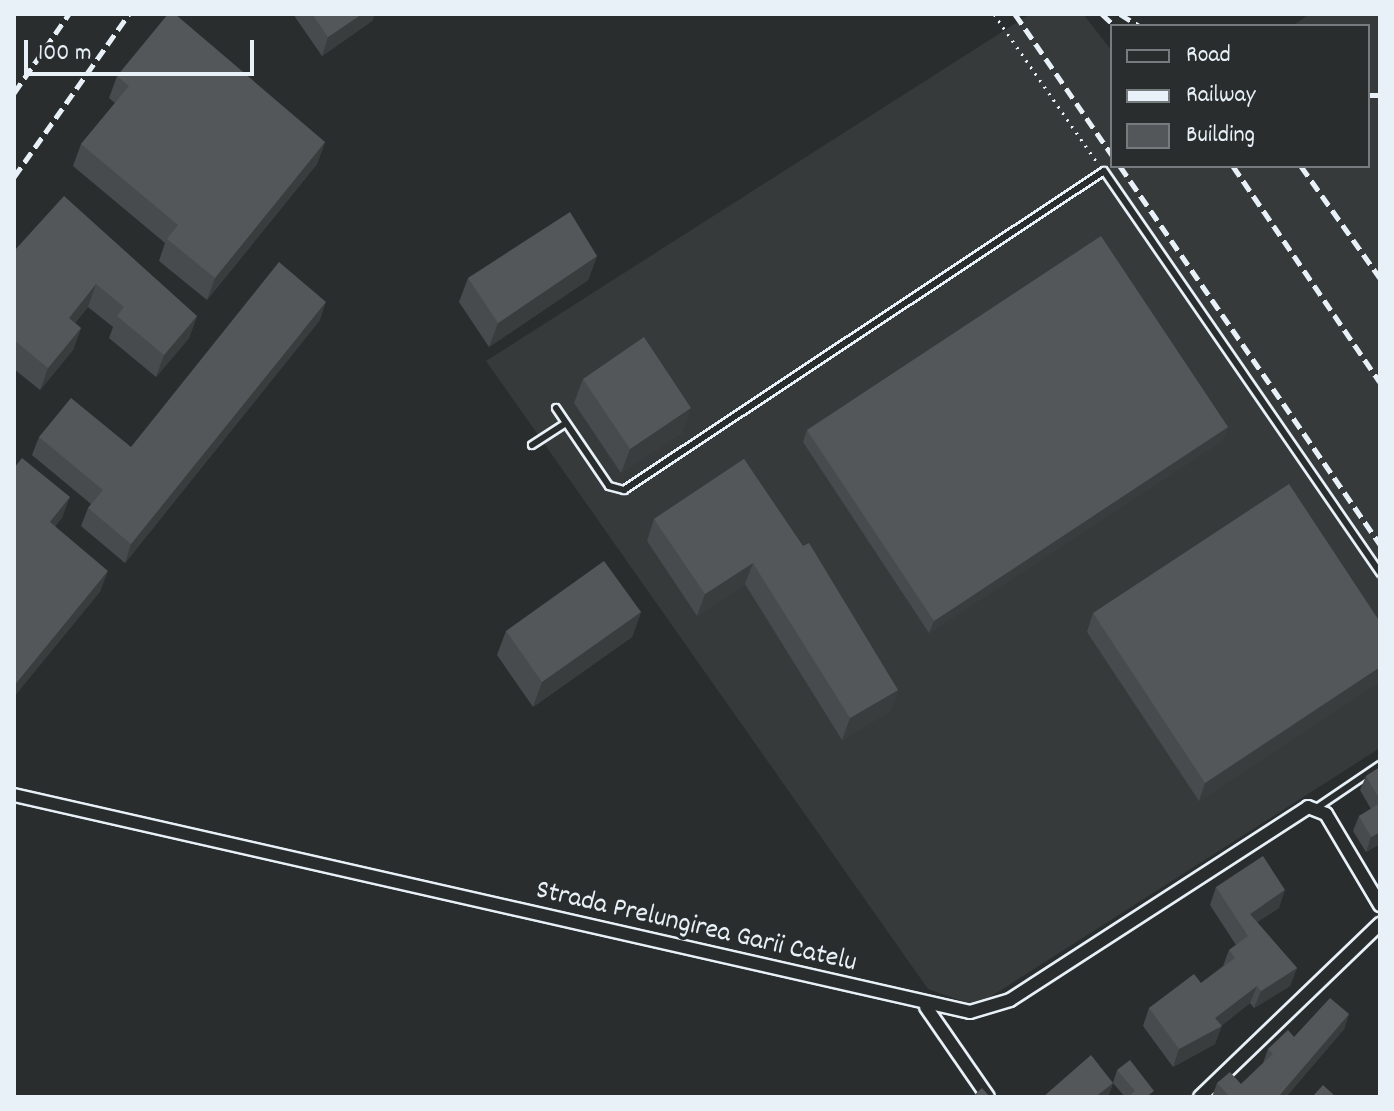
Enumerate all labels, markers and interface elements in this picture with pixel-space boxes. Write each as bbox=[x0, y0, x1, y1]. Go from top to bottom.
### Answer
scale bar bbox=[28, 24, 258, 74]
legend bbox=[1110, 24, 1370, 168]
text: 100 m bbox=[38, 37, 91, 71]
text: Road bbox=[1186, 39, 1231, 73]
text: Railway bbox=[1186, 79, 1255, 113]
text: Building bbox=[1186, 119, 1255, 153]
street label: Strada Prelungirea Garii Catelu bbox=[532, 875, 860, 981]

